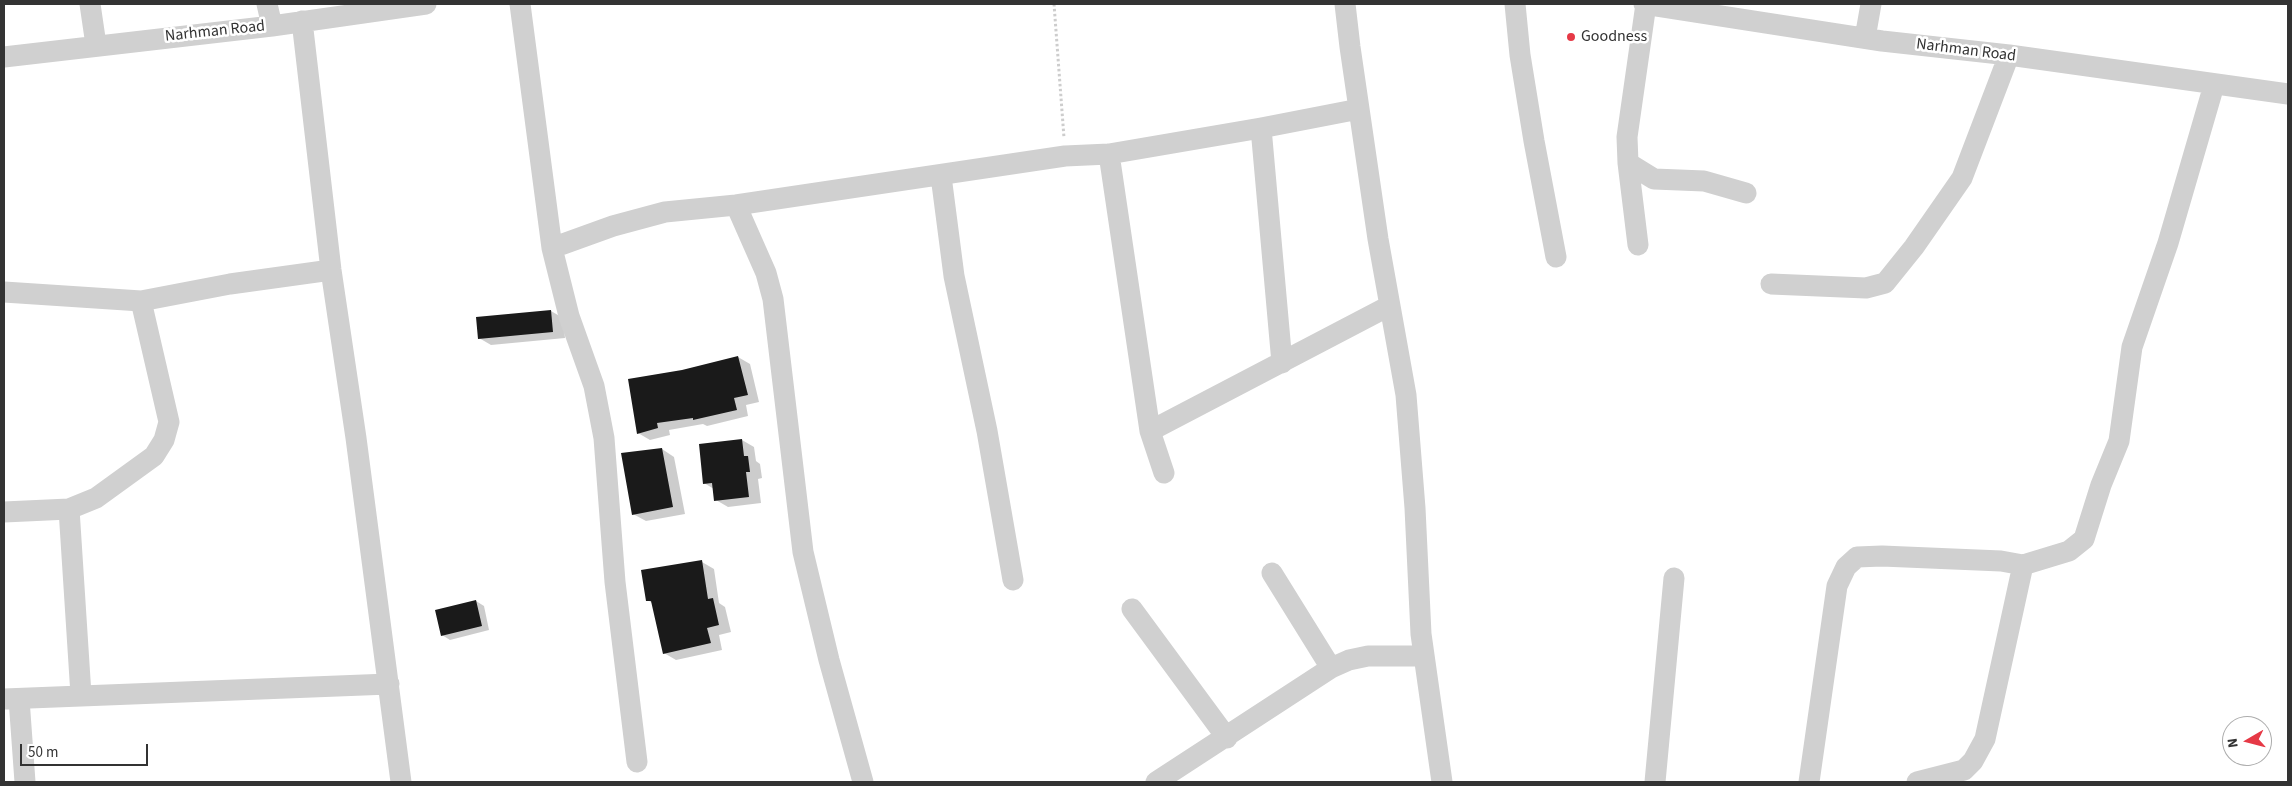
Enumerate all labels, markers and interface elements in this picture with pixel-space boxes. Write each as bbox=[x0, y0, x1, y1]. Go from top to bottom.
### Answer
street label: Narhman Road bbox=[164, 17, 266, 47]
place label: Goodness bbox=[1581, 27, 1647, 47]
marker: Goodness bbox=[1565, 31, 1577, 43]
street label: Narhman Road bbox=[1915, 35, 2017, 67]
north arrow bbox=[2222, 716, 2272, 766]
scale bar bbox=[22, 734, 150, 766]
text: N bbox=[2223, 737, 2244, 749]
text: 50 m bbox=[28, 742, 58, 763]

